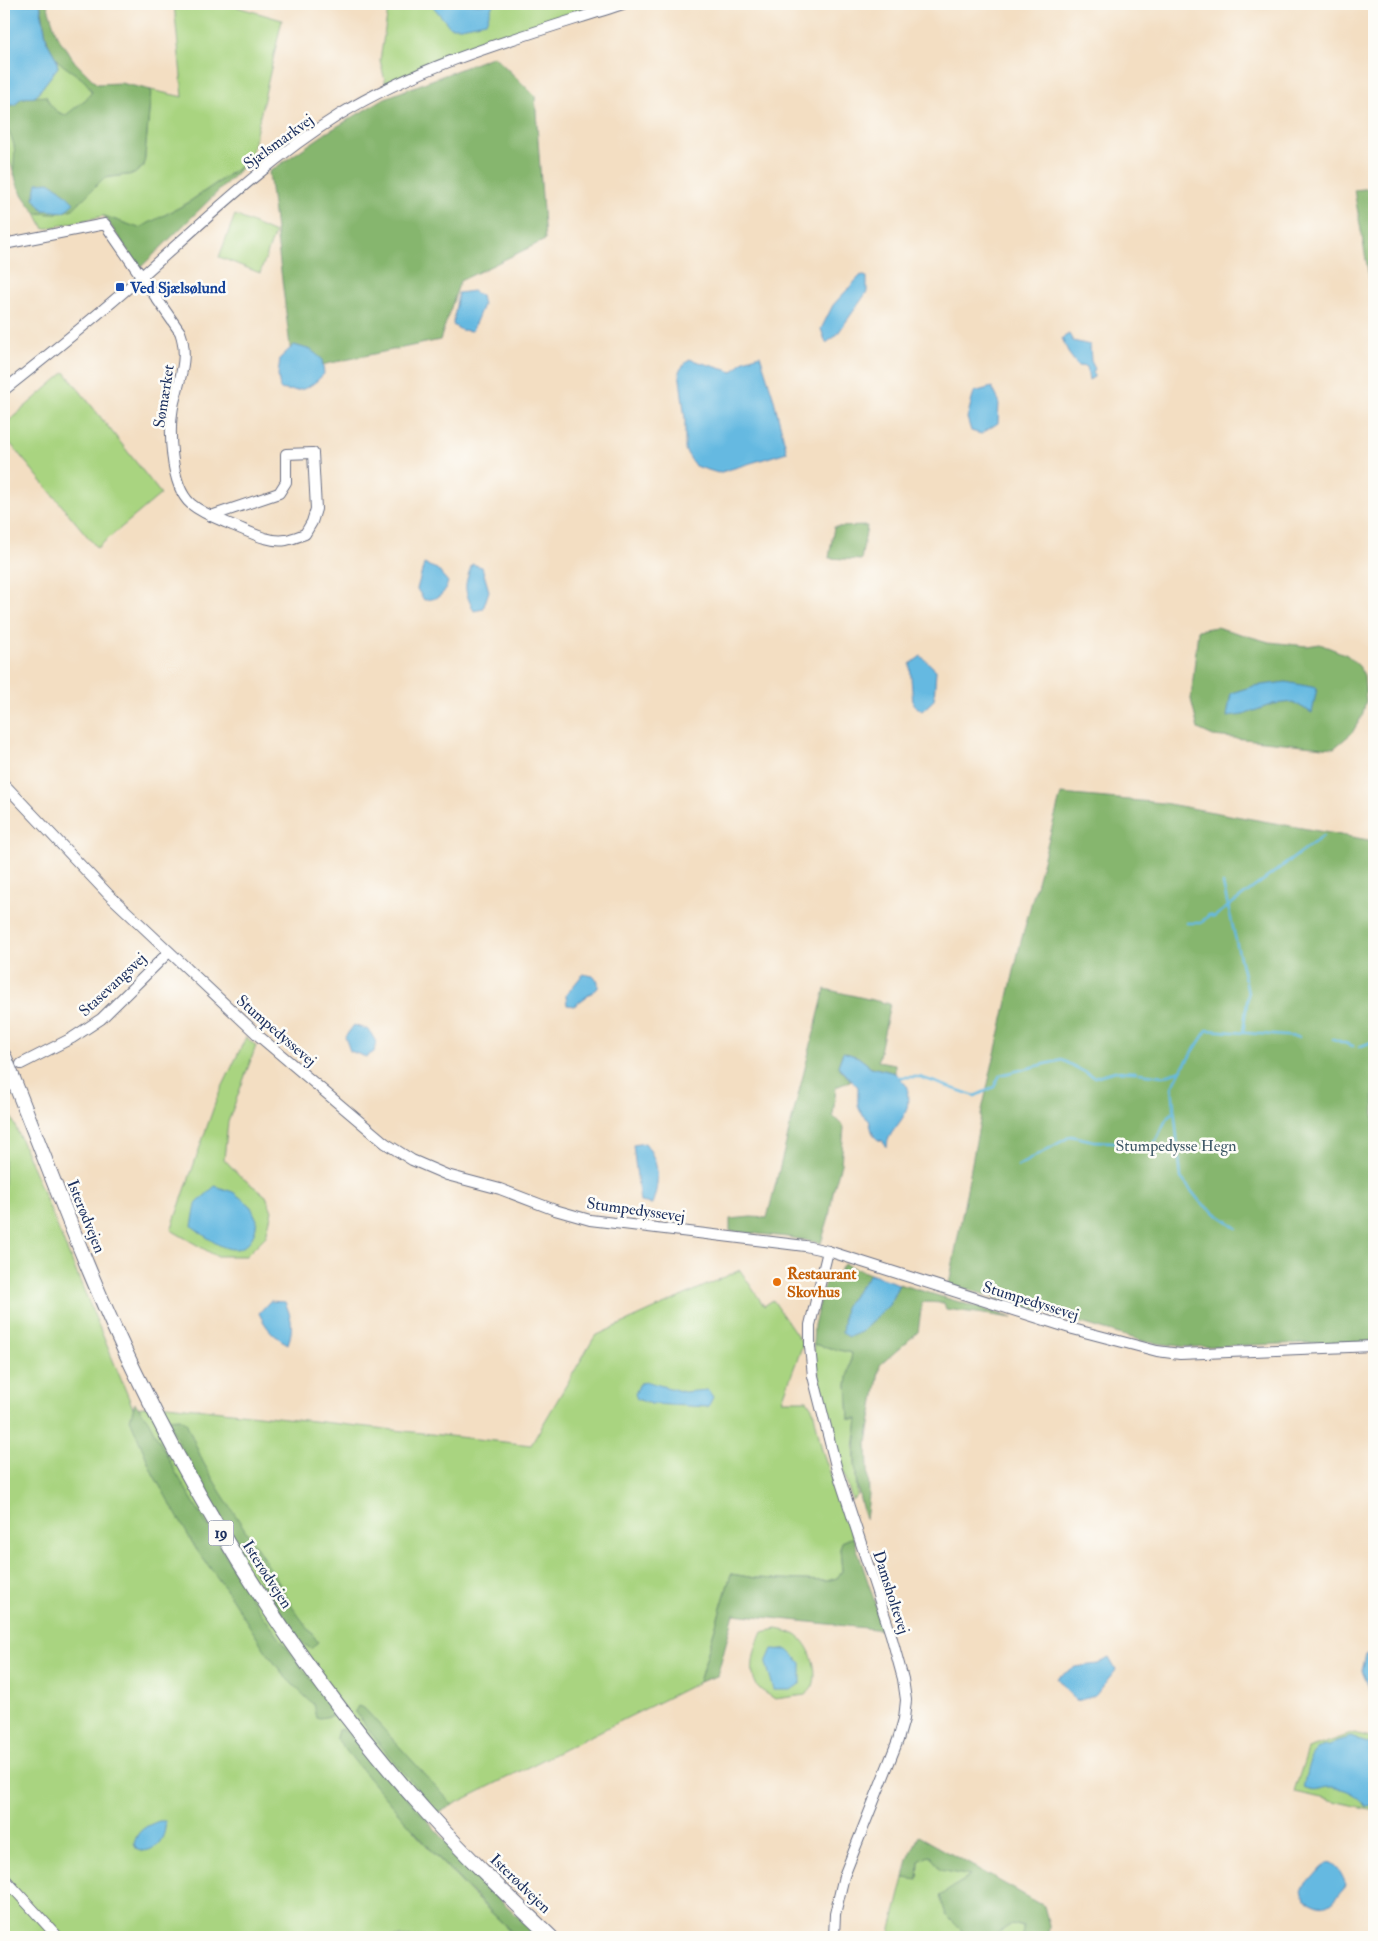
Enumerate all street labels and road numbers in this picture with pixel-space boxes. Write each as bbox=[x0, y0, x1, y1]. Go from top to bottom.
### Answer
street label: Sjælsmarkvej bbox=[240, 110, 317, 174]
street label: Sømærket bbox=[149, 363, 179, 429]
street label: Stasevangsvej bbox=[75, 948, 151, 1021]
street label: Stumpedyssevej bbox=[232, 991, 320, 1072]
street label: Isterødvejen bbox=[62, 1177, 110, 1256]
street label: Stumpedyssevej bbox=[585, 1193, 686, 1228]
street label: Stumpedyssevej bbox=[980, 1277, 1081, 1326]
road number: 19 bbox=[208, 1520, 234, 1546]
street label: Isterødvejen bbox=[238, 1537, 297, 1612]
street label: Damsholtevej bbox=[868, 1548, 914, 1637]
street label: Isterødvejen bbox=[486, 1850, 555, 1918]

